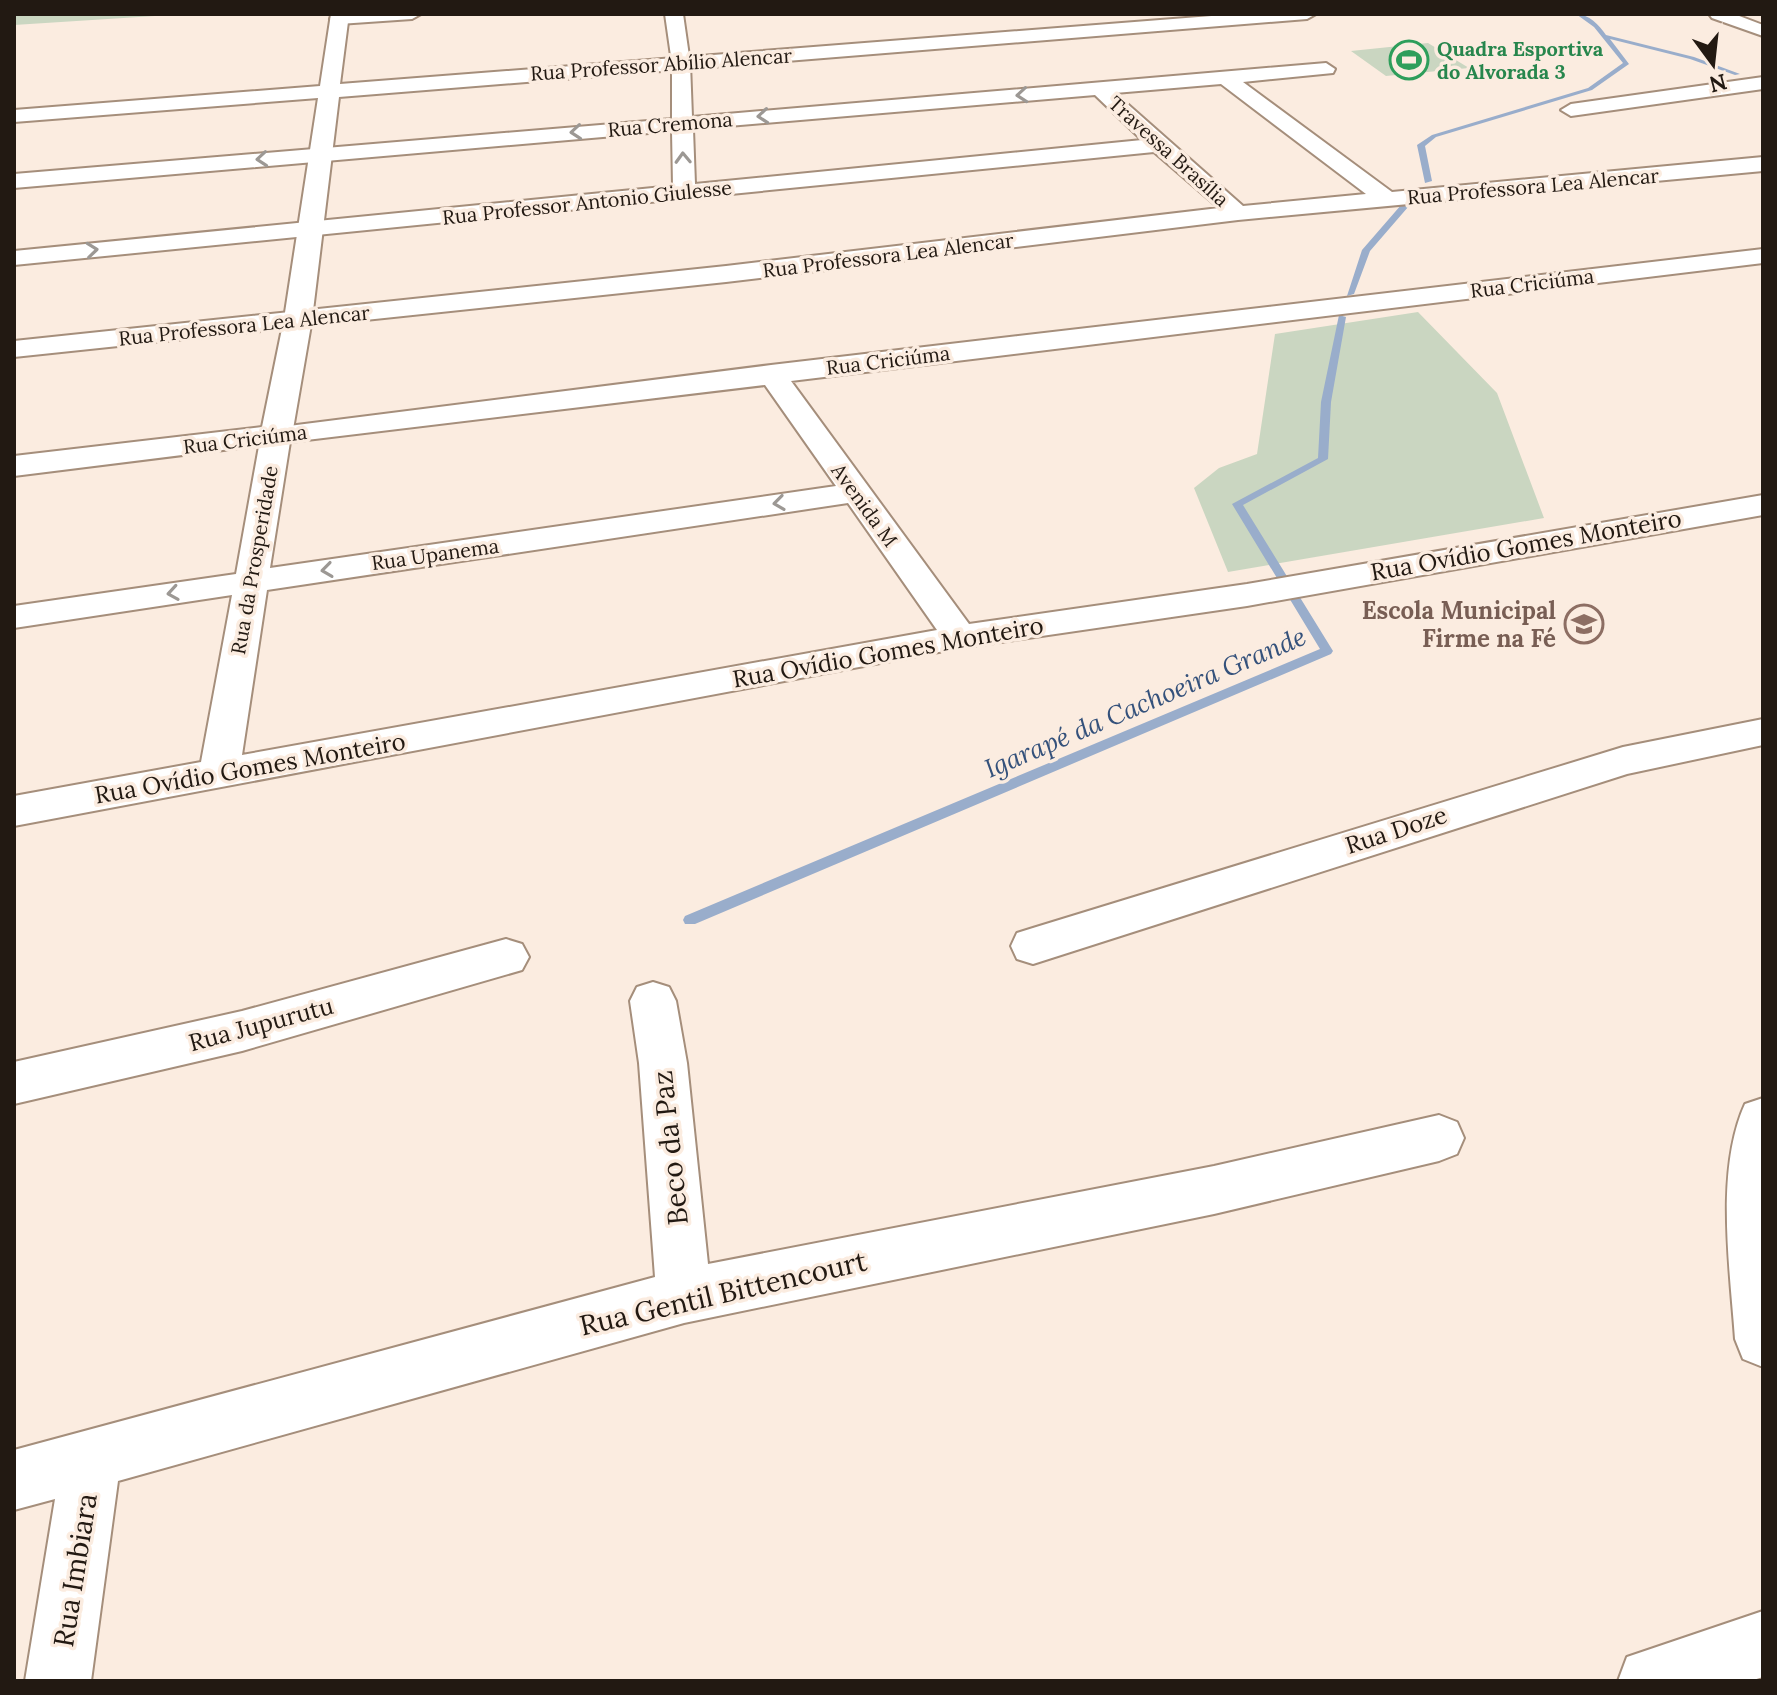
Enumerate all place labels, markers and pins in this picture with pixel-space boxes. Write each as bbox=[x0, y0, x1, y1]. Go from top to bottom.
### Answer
place label: Quadra Esportiva do Alvorada 3 bbox=[1437, 36, 1604, 84]
sports icon: Quadra Esportiva do Alvorada 3 bbox=[1388, 39, 1430, 81]
place label: Escola Municipal Firme na Fé bbox=[1362, 595, 1556, 654]
school or university icon: Escola Municipal Firme na Fé bbox=[1563, 603, 1605, 645]

